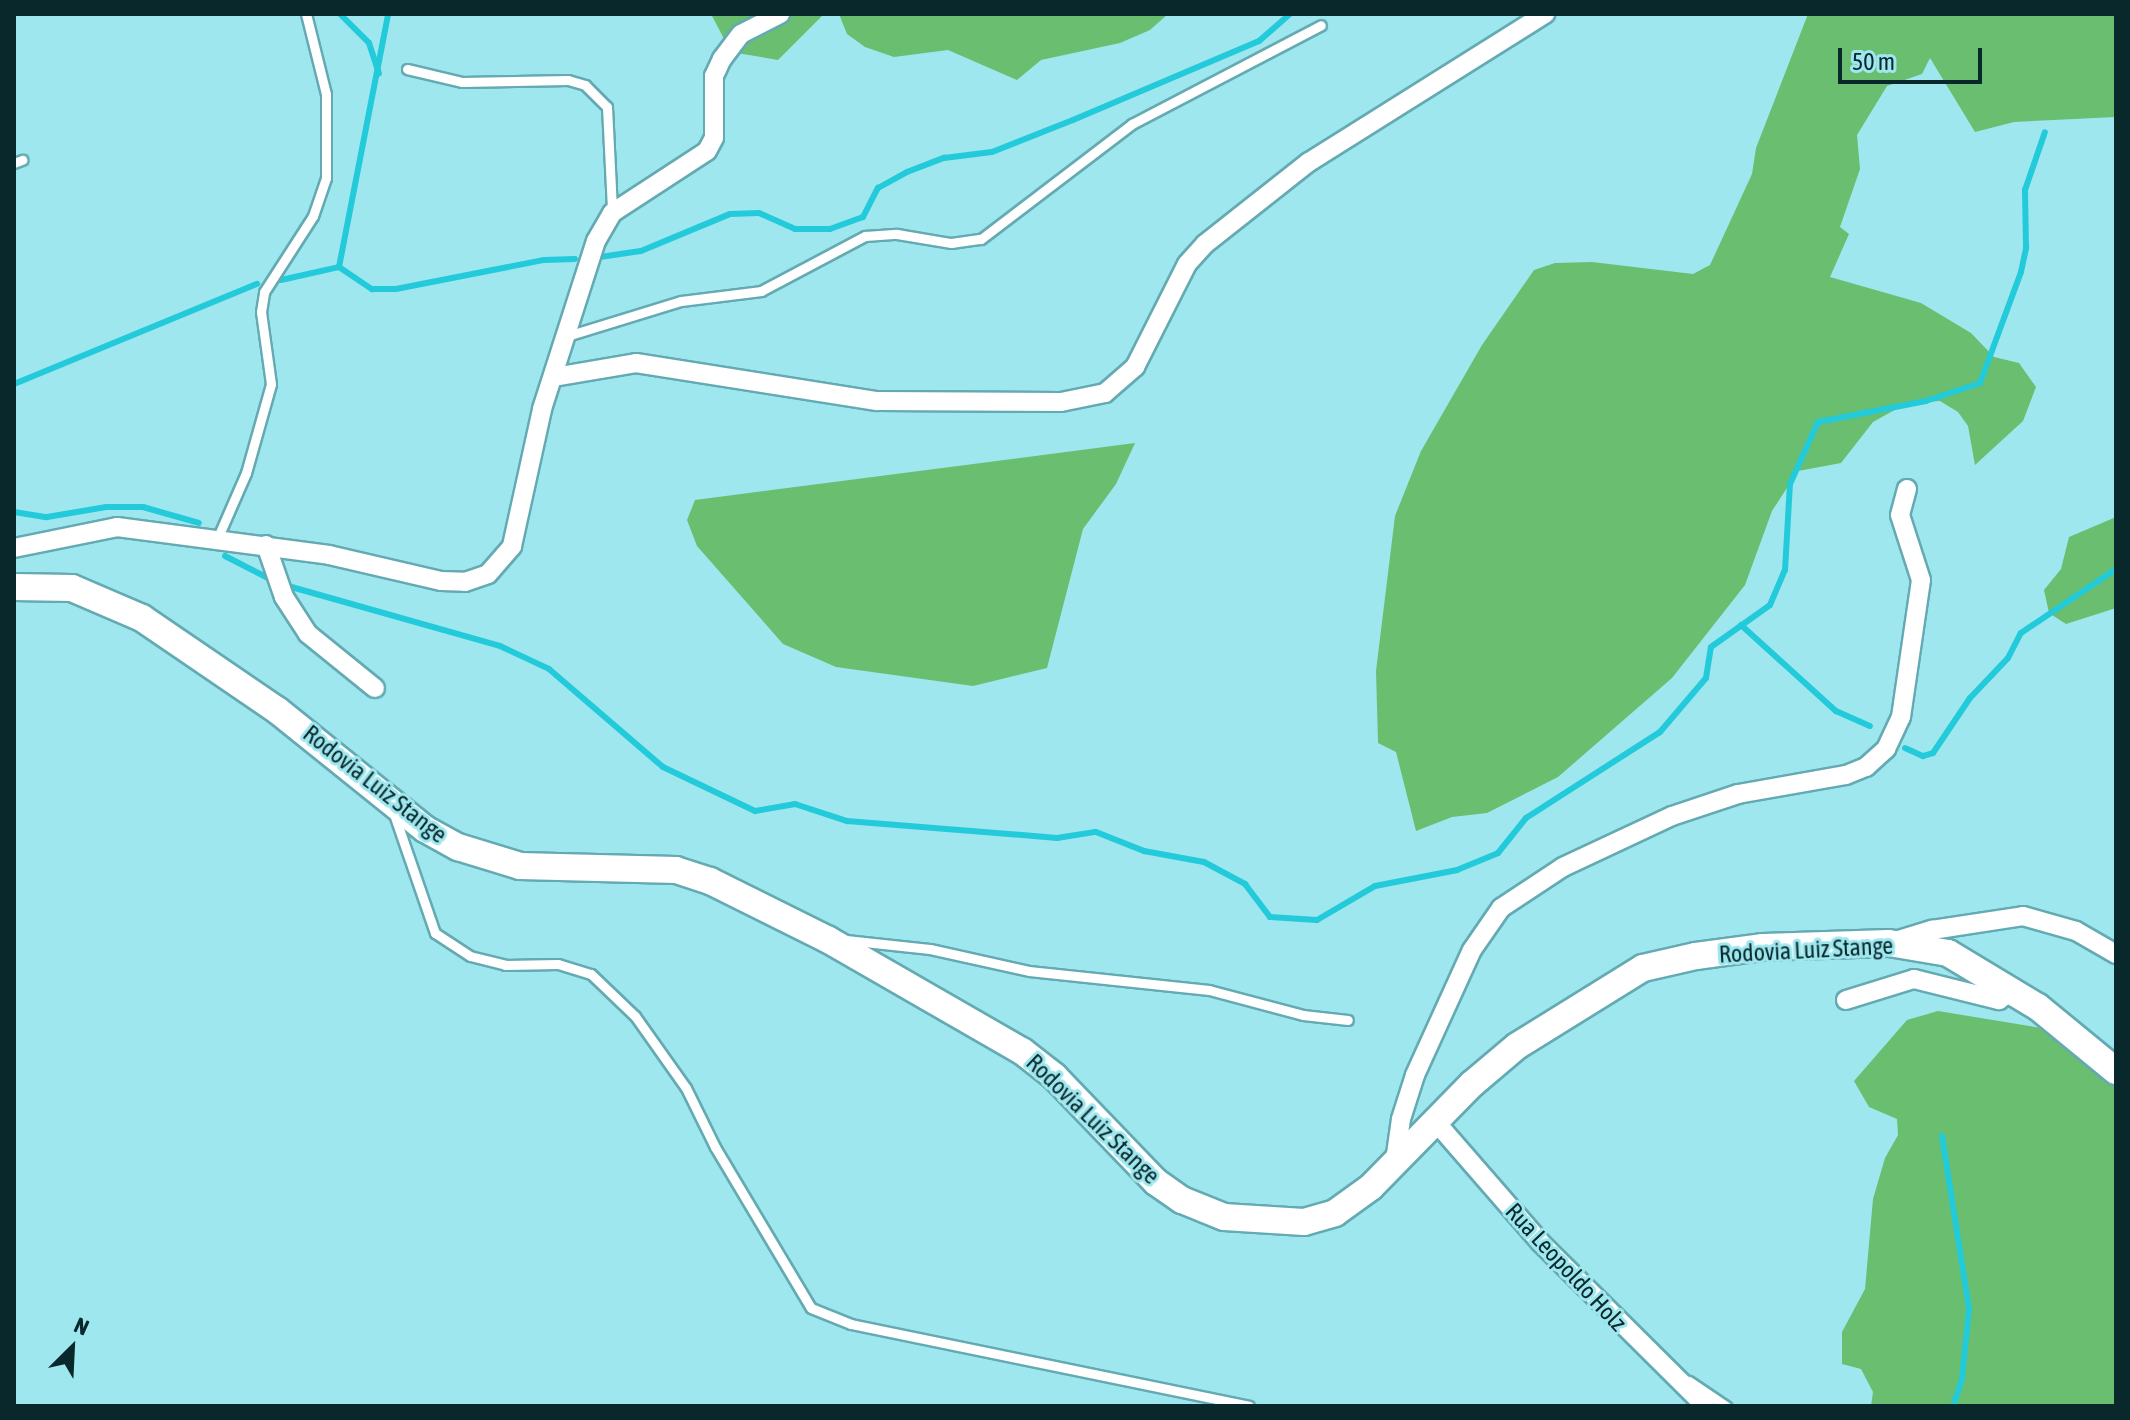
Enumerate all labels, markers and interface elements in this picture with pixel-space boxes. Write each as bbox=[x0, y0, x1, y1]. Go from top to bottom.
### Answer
scale bar bbox=[1842, 32, 1986, 82]
text: 50 m bbox=[1852, 48, 1895, 75]
street label: Rodovia Luiz Stange bbox=[297, 719, 453, 849]
street label: Rodovia Luiz Stange bbox=[1718, 931, 1894, 969]
street label: Rodovia Luiz Stange bbox=[1020, 1048, 1166, 1190]
street label: Rua Leopoldo Holz bbox=[1499, 1197, 1633, 1337]
north arrow bbox=[32, 1308, 112, 1388]
text: N bbox=[71, 1312, 93, 1341]

